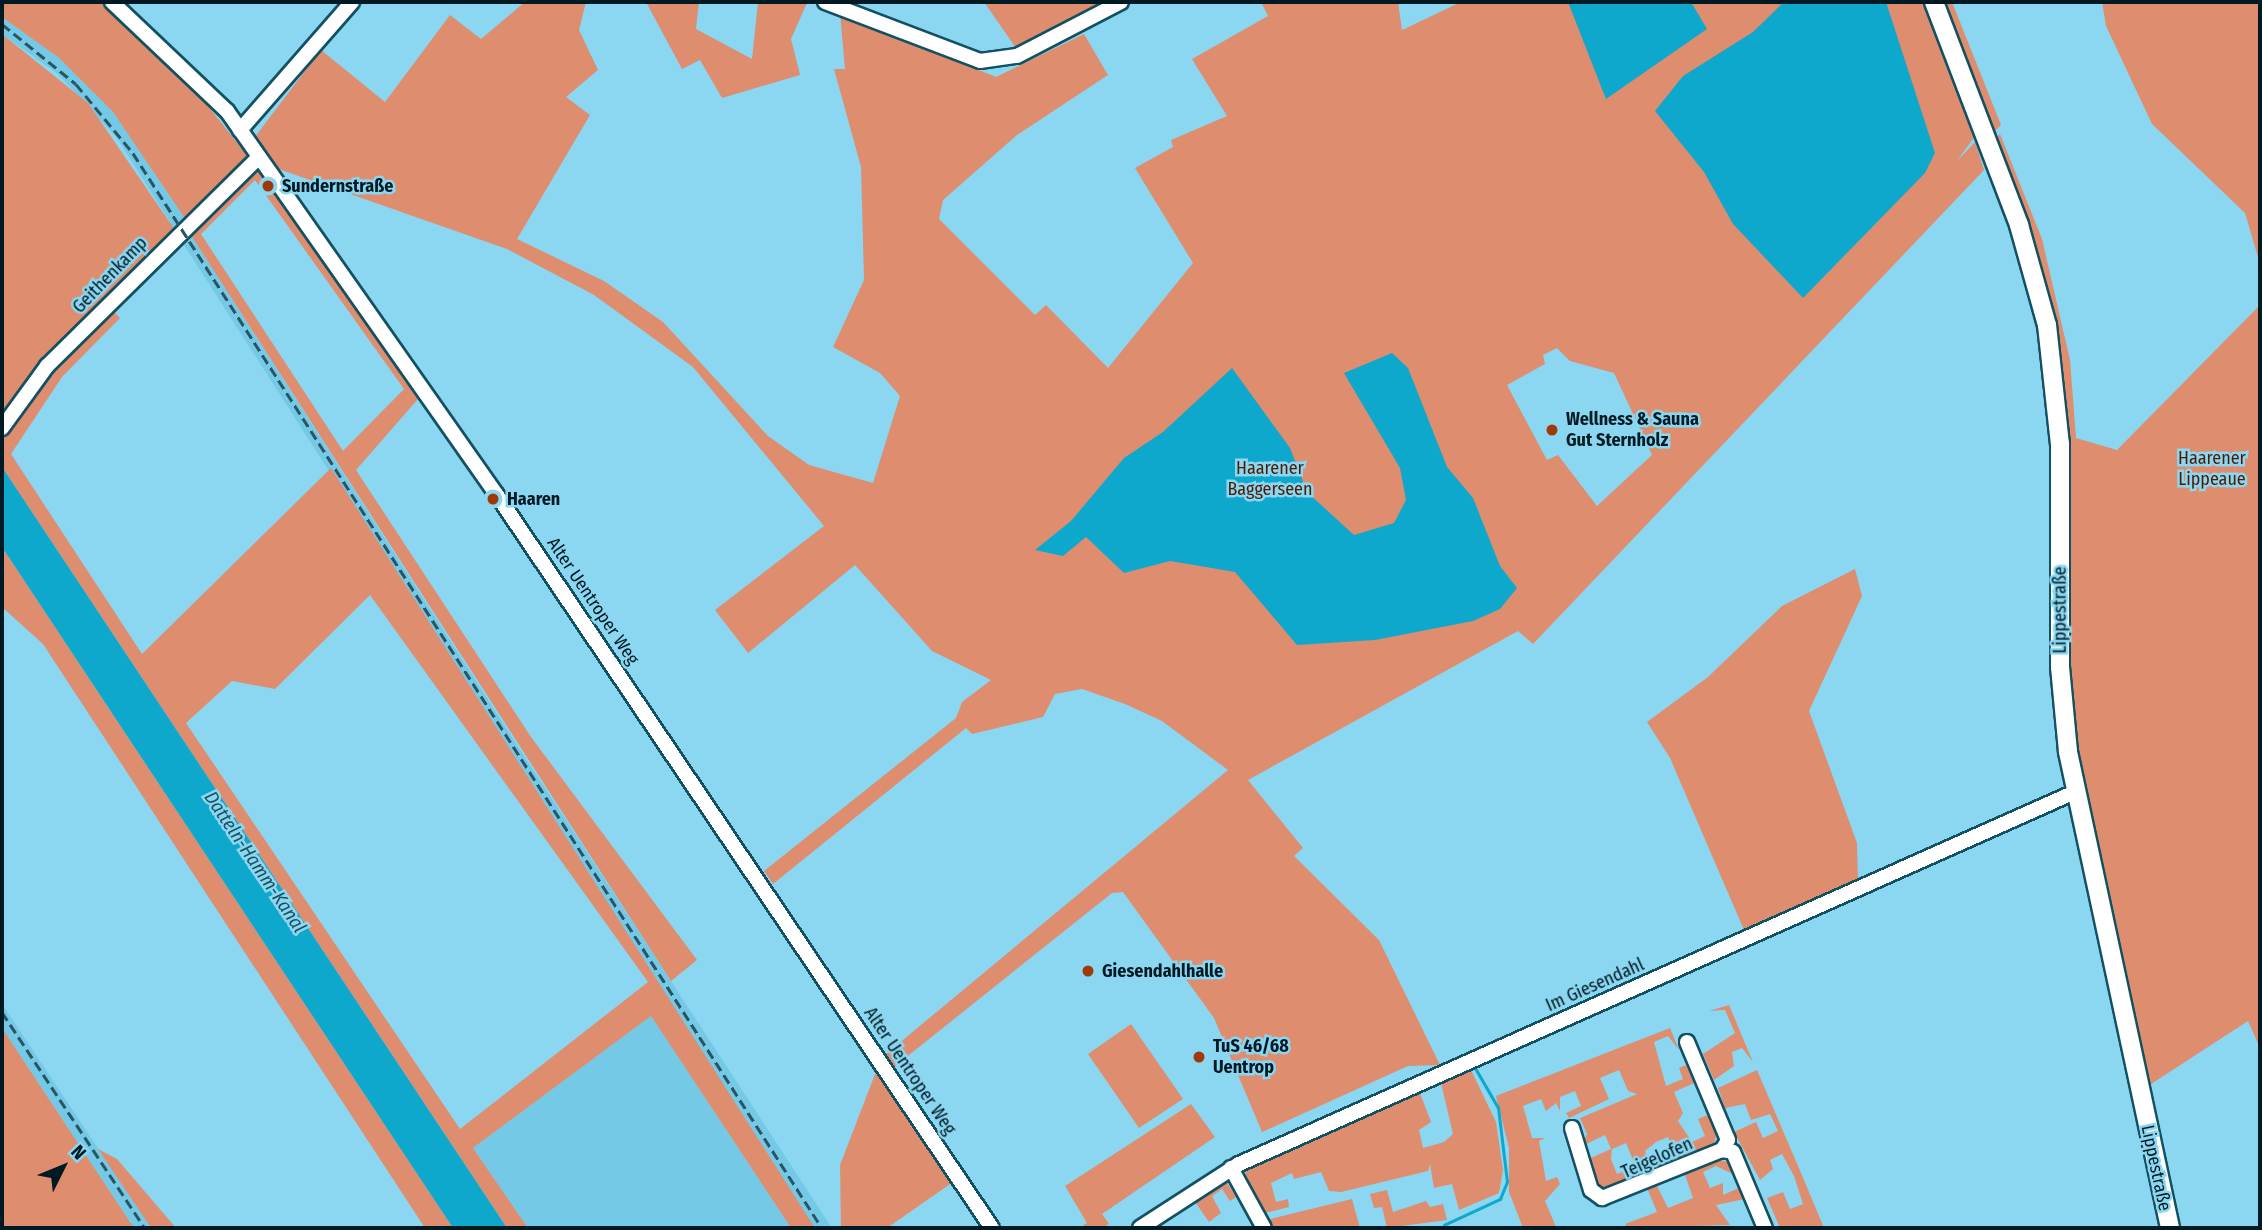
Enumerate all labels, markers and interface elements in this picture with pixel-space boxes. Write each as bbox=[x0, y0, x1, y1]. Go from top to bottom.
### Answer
place label: Sundernstraße bbox=[282, 175, 393, 197]
marker: Sundernstraße bbox=[260, 178, 276, 194]
street label: Geithenkamp bbox=[68, 232, 152, 318]
place label: Wellness & Sauna Gut Sternholz bbox=[1566, 409, 1699, 452]
marker: Wellness & Sauna Gut Sternholz bbox=[1544, 422, 1560, 438]
park label: Haarener Lippeaue bbox=[2178, 448, 2246, 490]
park label: Haarener Baggerseen bbox=[1228, 458, 1312, 500]
place label: Haaren bbox=[507, 488, 560, 510]
marker: Haaren bbox=[485, 491, 501, 507]
street label: Alter Uentroper Weg bbox=[542, 533, 644, 669]
street label: Lippestraße bbox=[2049, 566, 2071, 654]
water label: Datteln-Hamm-Kanal bbox=[199, 787, 311, 937]
street label: Im Giesendahl bbox=[1543, 954, 1647, 1016]
place label: Giesendahlhalle bbox=[1102, 960, 1223, 982]
marker: Giesendahlhalle bbox=[1080, 963, 1096, 979]
street label: Alter Uentroper Weg bbox=[859, 1003, 961, 1139]
place label: TuS 46/68 Uentrop bbox=[1213, 1036, 1289, 1078]
marker: TuS 46/68 Uentrop bbox=[1191, 1049, 1207, 1065]
street label: Lippestraße bbox=[2136, 1123, 2176, 1213]
north arrow bbox=[28, 1132, 98, 1202]
street label: Teigelofen bbox=[1618, 1133, 1696, 1183]
text: N bbox=[66, 1140, 91, 1164]

